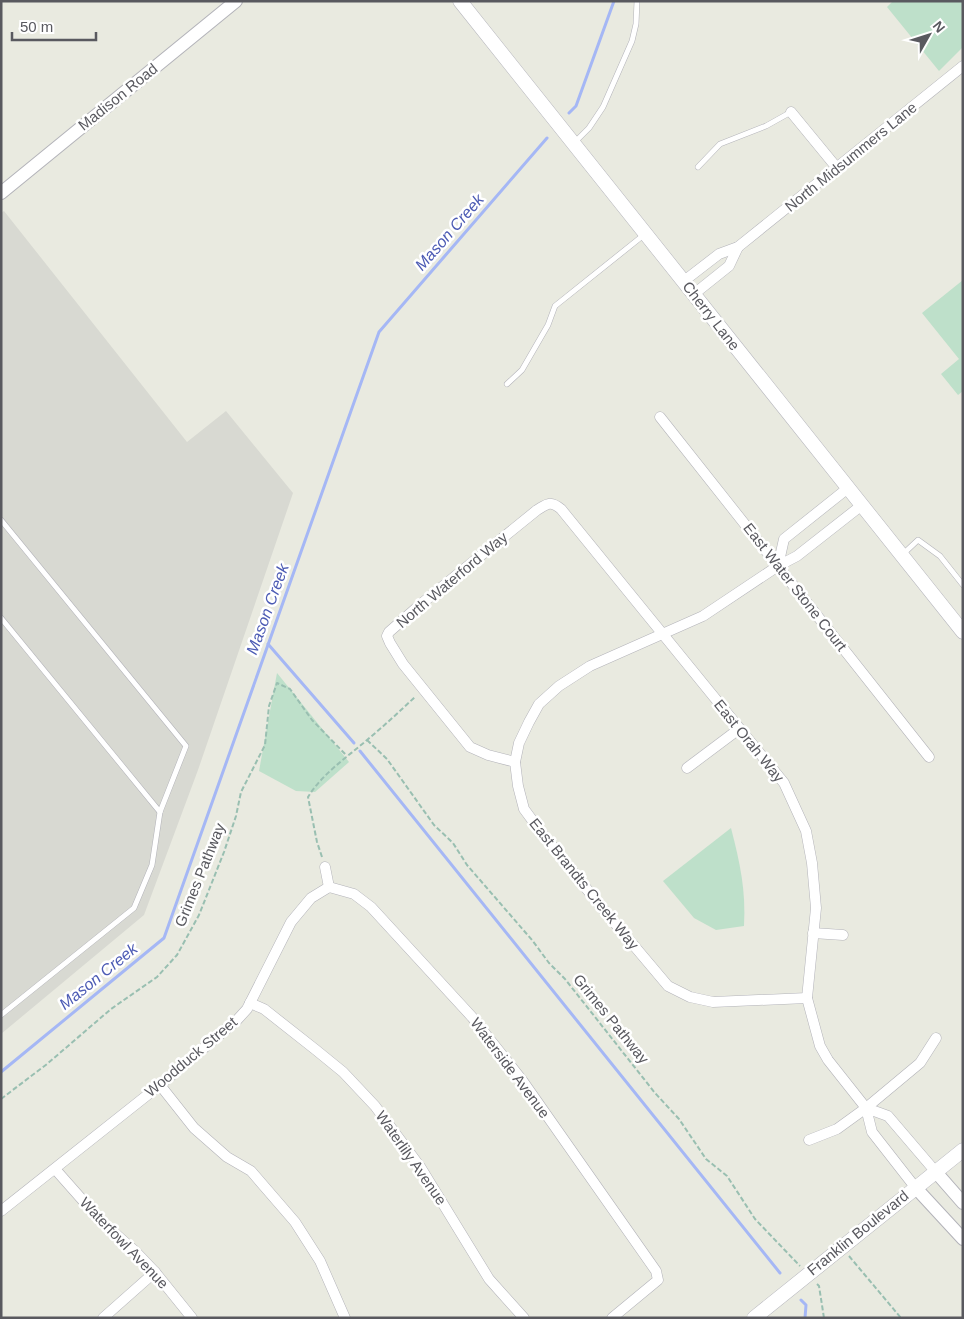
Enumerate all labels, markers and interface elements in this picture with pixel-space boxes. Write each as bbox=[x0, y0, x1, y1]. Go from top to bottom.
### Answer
scale bar bbox=[12, 10, 96, 42]
north arrow bbox=[904, 10, 954, 60]
text: 50 m bbox=[20, 18, 53, 35]
text: N bbox=[930, 18, 949, 36]
street label: Madison Road bbox=[75, 60, 161, 134]
street label: North Midsummers Lane bbox=[782, 98, 920, 215]
water label: Mason Creek bbox=[412, 190, 488, 274]
street label: Cherry Lane bbox=[679, 278, 744, 353]
street label: East Water Stone Court bbox=[740, 519, 851, 655]
street label: North Waterford Way bbox=[393, 528, 511, 631]
water label: Mason Creek bbox=[243, 561, 292, 657]
street label: East Orah Way bbox=[711, 696, 788, 786]
street label: East Brandts Creek Way bbox=[526, 815, 643, 953]
street label: Grimes Pathway bbox=[171, 820, 228, 929]
water label: Mason Creek bbox=[56, 939, 141, 1013]
street label: Grimes Pathway bbox=[570, 971, 653, 1067]
street label: Woodduck Street bbox=[141, 1013, 241, 1100]
street label: Waterside Avenue bbox=[467, 1014, 554, 1121]
street label: Waterlily Avenue bbox=[373, 1107, 450, 1208]
street label: Franklin Boulevard bbox=[804, 1187, 912, 1279]
street label: Waterfowl Avenue bbox=[77, 1194, 172, 1292]

